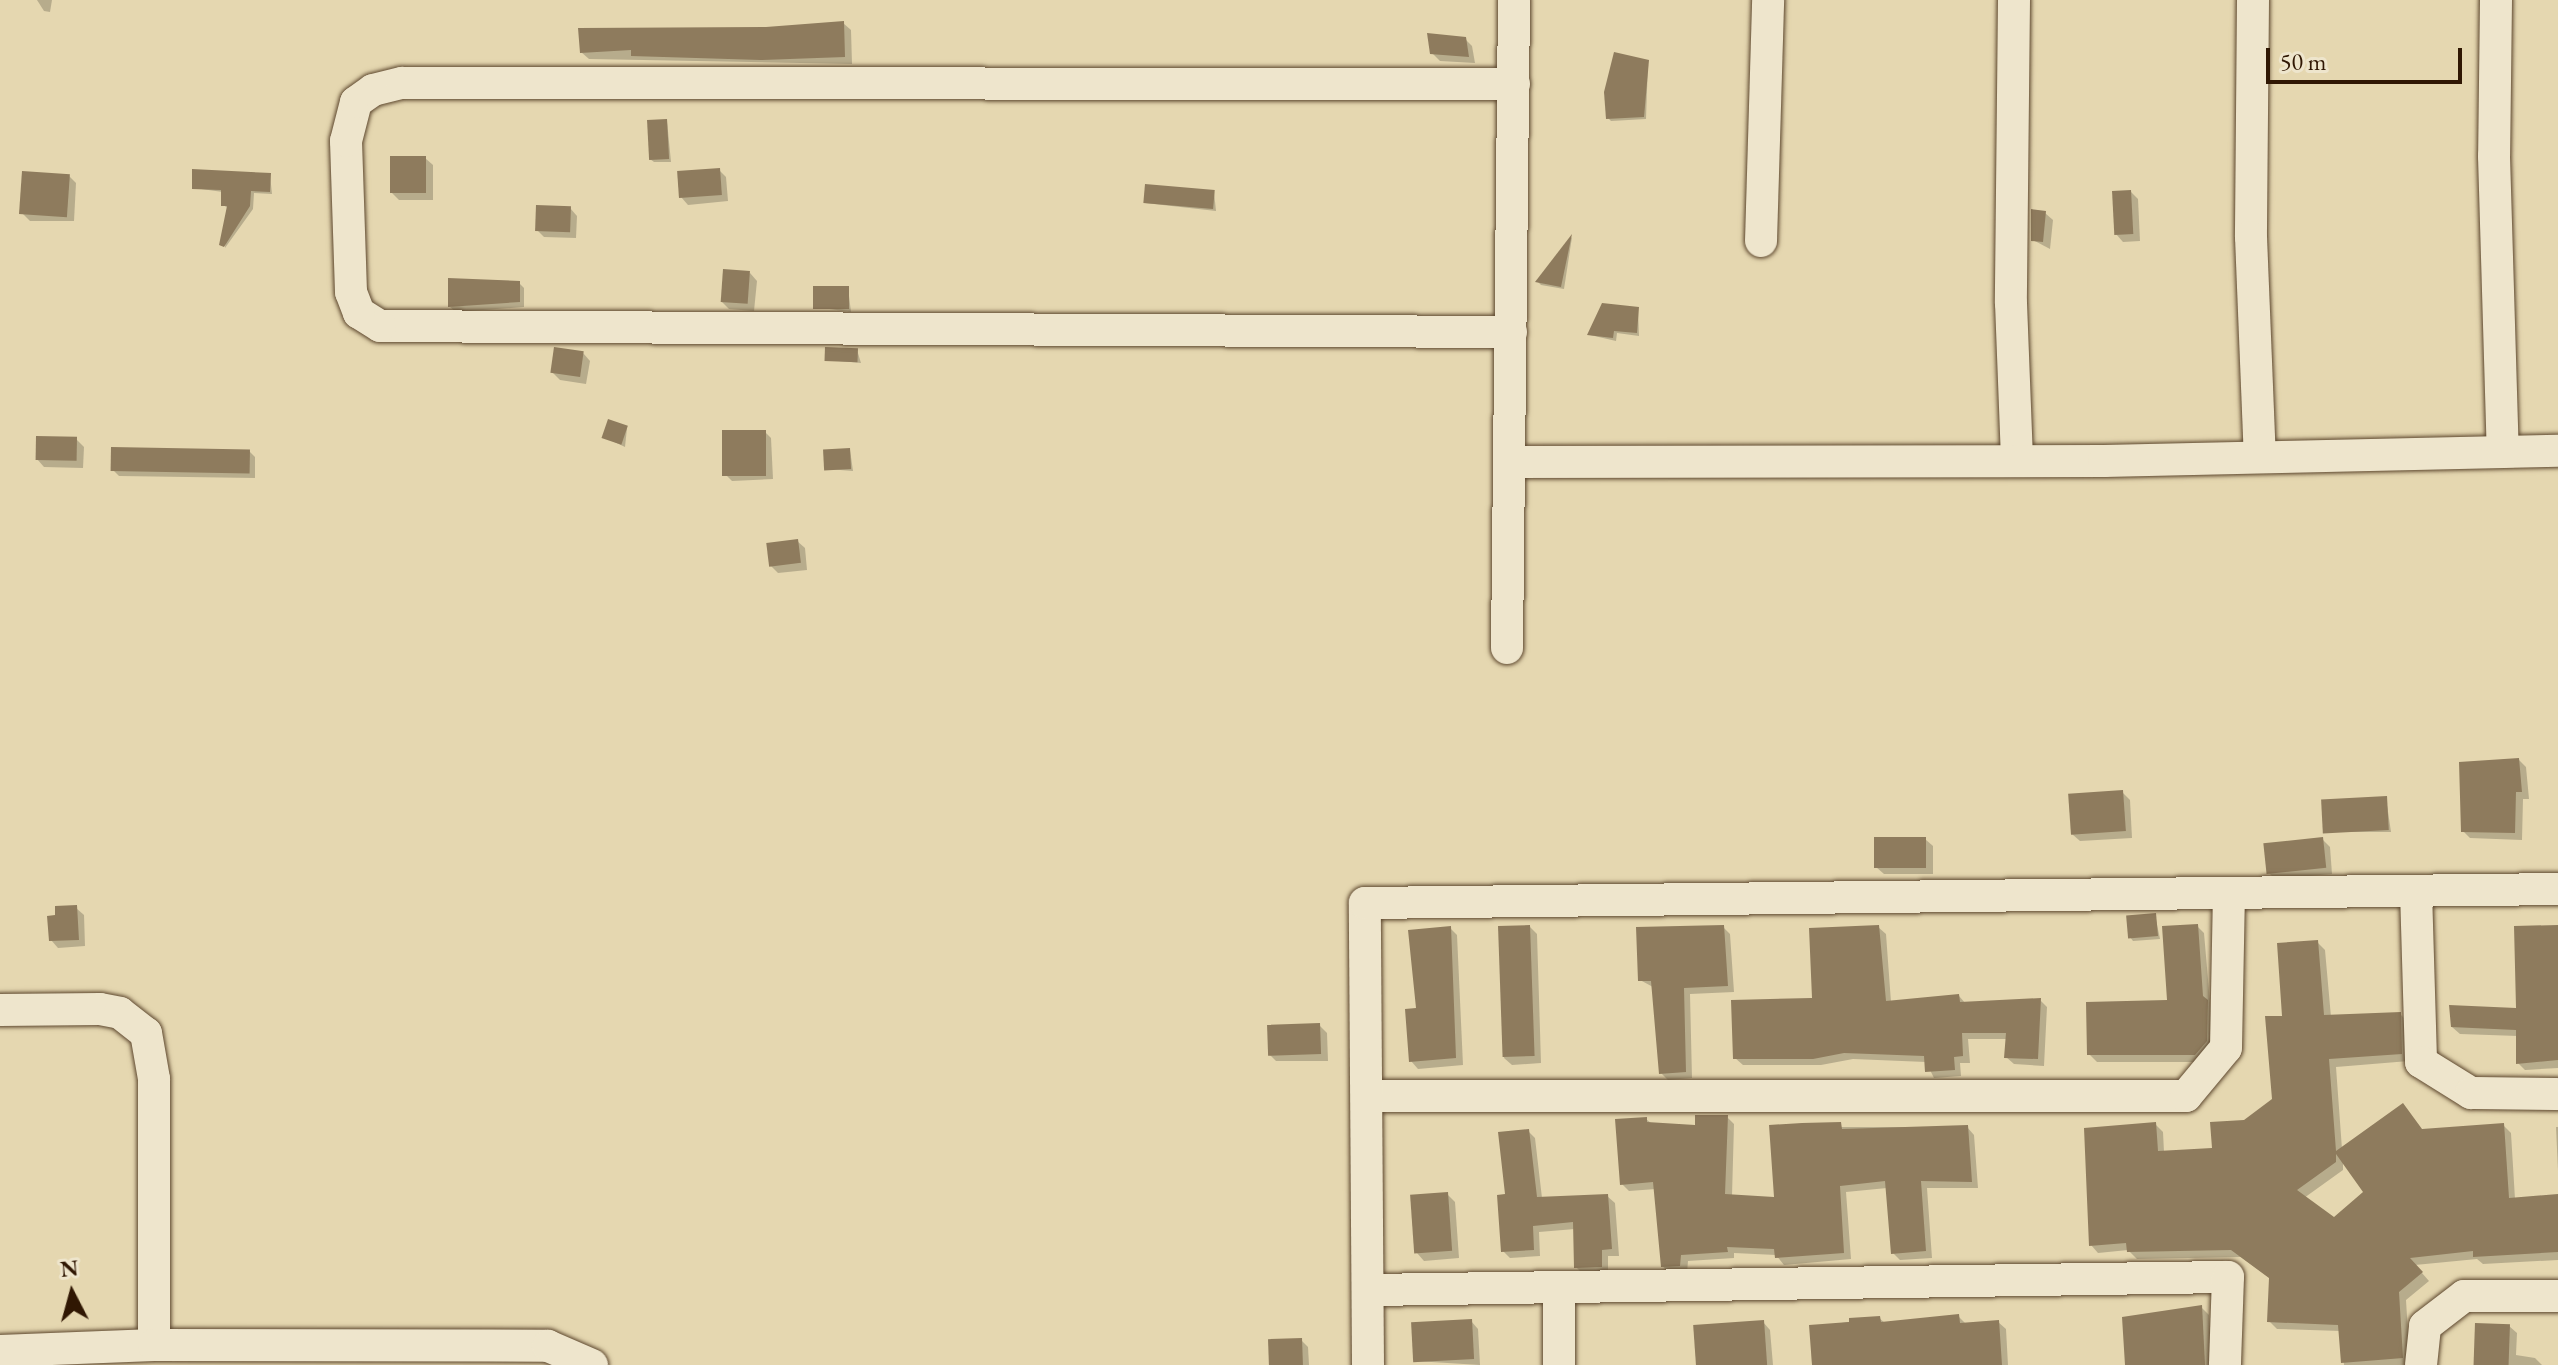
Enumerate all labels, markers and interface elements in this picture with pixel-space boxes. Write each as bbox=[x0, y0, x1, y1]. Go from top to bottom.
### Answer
scale bar bbox=[2270, 32, 2466, 82]
text: 50 m bbox=[2280, 46, 2327, 77]
north arrow bbox=[32, 1253, 112, 1333]
text: N bbox=[59, 1253, 80, 1284]

